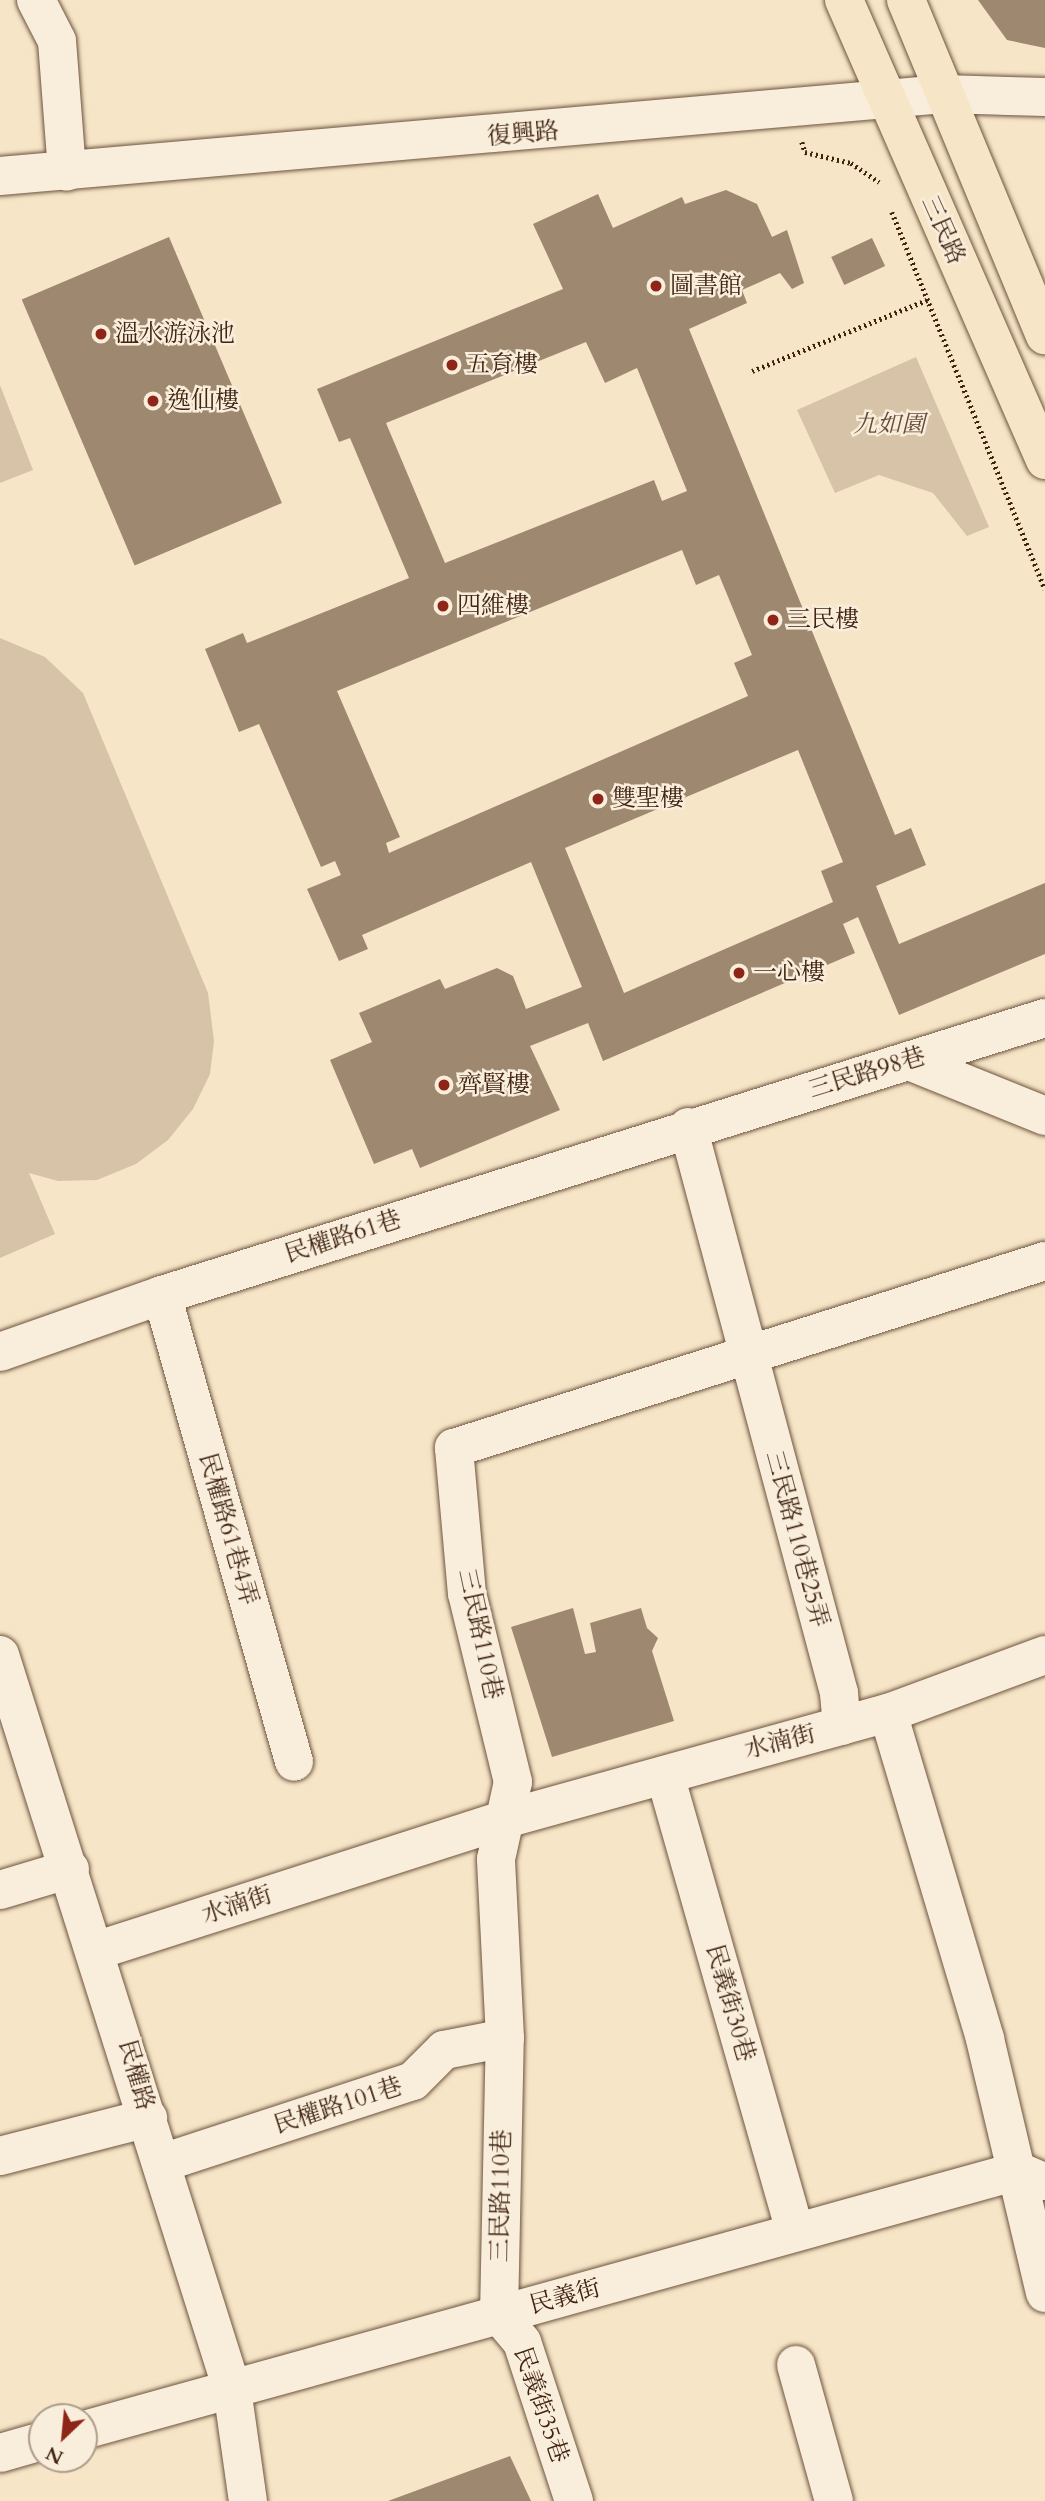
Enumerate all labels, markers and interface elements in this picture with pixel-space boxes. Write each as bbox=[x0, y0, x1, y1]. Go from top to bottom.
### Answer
street label: 復興路 bbox=[486, 117, 560, 151]
street label: 三民路 bbox=[915, 191, 971, 269]
place label: 圖書館 bbox=[670, 272, 742, 300]
marker: 圖書館 bbox=[648, 278, 664, 294]
place label: 溫水游泳池 bbox=[115, 320, 235, 348]
marker: 溫水游泳池 bbox=[93, 326, 109, 342]
place label: 五育樓 bbox=[466, 351, 538, 379]
marker: 五育樓 bbox=[444, 357, 460, 373]
place label: 逸仙樓 bbox=[167, 387, 239, 415]
marker: 逸仙樓 bbox=[145, 393, 161, 409]
park label: 九如園 bbox=[853, 411, 925, 439]
place label: 四維樓 bbox=[457, 592, 529, 620]
marker: 四維樓 bbox=[435, 598, 451, 614]
place label: 三民樓 bbox=[787, 606, 859, 634]
marker: 三民樓 bbox=[765, 612, 781, 628]
place label: 雙聖樓 bbox=[612, 785, 684, 813]
marker: 雙聖樓 bbox=[590, 791, 606, 807]
place label: 一心樓 bbox=[753, 959, 825, 987]
marker: 一心樓 bbox=[731, 965, 747, 981]
street label: 三民路98巷 bbox=[805, 1042, 929, 1104]
place label: 齊賢樓 bbox=[458, 1071, 530, 1099]
marker: 齊賢樓 bbox=[436, 1077, 452, 1093]
street label: 民權路61巷 bbox=[281, 1205, 405, 1269]
street label: 三民路110巷25弄 bbox=[760, 1448, 834, 1630]
street label: 民權路61巷4弄 bbox=[193, 1450, 263, 1608]
street label: 三民路110巷 bbox=[452, 1566, 508, 1702]
street label: 水湳街 bbox=[742, 1719, 818, 1765]
street label: 水湳街 bbox=[198, 1880, 276, 1930]
street label: 民義街30巷 bbox=[700, 1941, 760, 2065]
street label: 民權路 bbox=[112, 2036, 160, 2114]
street label: 民權路101巷 bbox=[270, 2072, 406, 2140]
street label: 三民路110巷 bbox=[485, 2129, 517, 2263]
street label: 民義街 bbox=[526, 2274, 604, 2320]
street label: 民義街35巷 bbox=[508, 2343, 574, 2467]
north arrow bbox=[28, 2403, 98, 2473]
text: N bbox=[42, 2440, 68, 2470]

